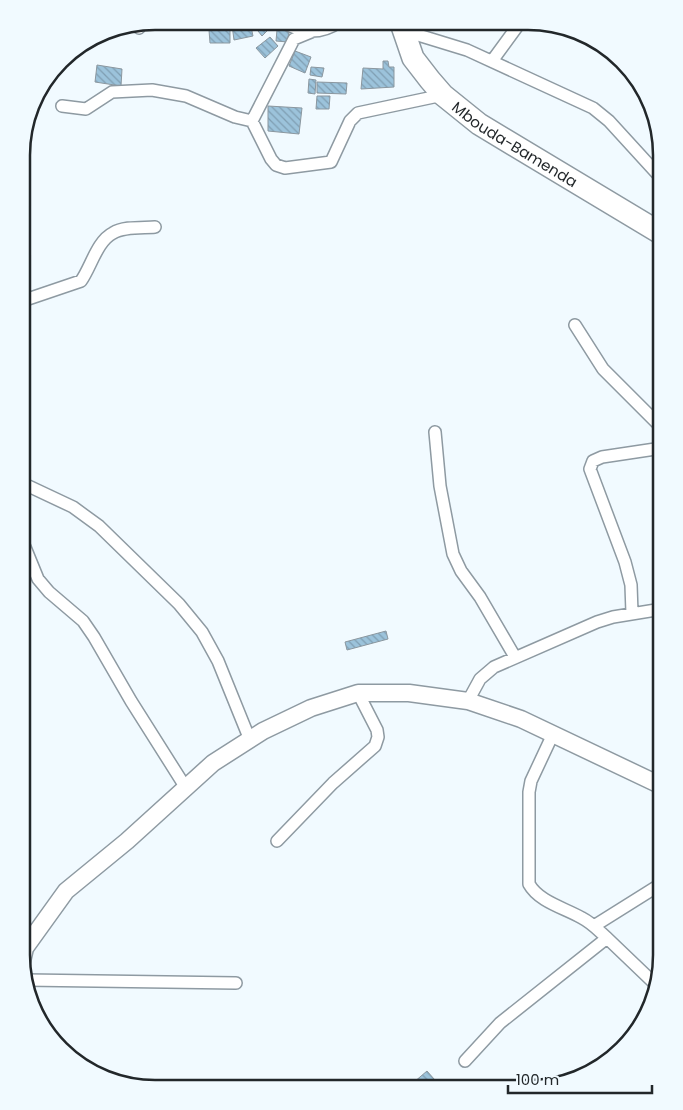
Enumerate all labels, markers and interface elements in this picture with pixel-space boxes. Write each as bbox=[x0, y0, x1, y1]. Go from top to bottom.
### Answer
street label: Mbouda-Bamenda bbox=[448, 96, 582, 191]
scale bar bbox=[508, 1062, 652, 1094]
text: 100 m bbox=[516, 1069, 559, 1090]

